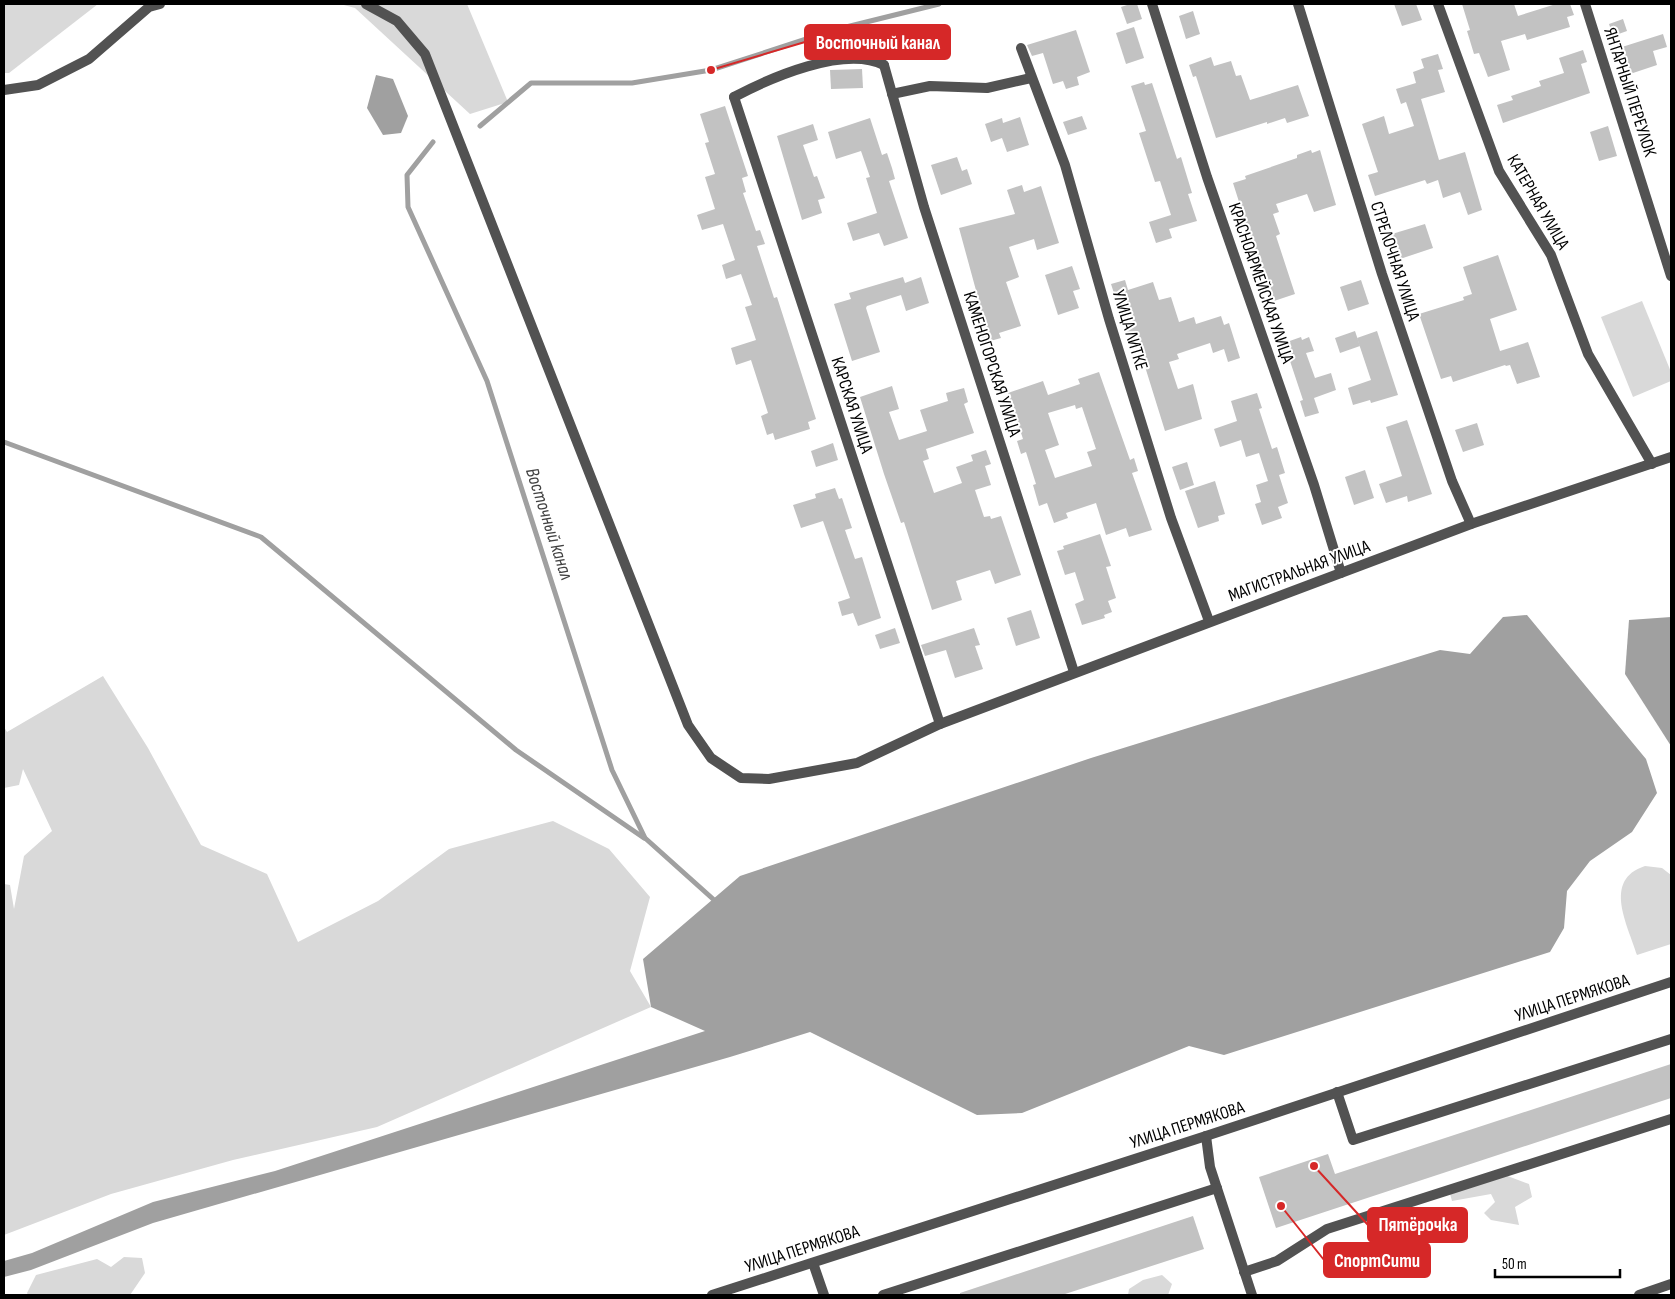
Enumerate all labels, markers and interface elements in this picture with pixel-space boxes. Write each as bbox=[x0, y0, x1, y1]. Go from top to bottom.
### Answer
callout: Восточный канал bbox=[805, 25, 950, 59]
street label: ЯНТАРНЫЙ ПЕРЕУЛОК bbox=[1599, 25, 1661, 160]
text: Восточный канал bbox=[816, 32, 941, 55]
street label: КАТЕРНАЯ УЛИЦА bbox=[1502, 151, 1574, 253]
street label: СТРЕЛОЧНАЯ УЛИЦА bbox=[1366, 199, 1424, 324]
street label: КРАСНОАРМЕЙСКАЯ УЛИЦА bbox=[1224, 200, 1298, 366]
street label: УЛИЦА ЛИТКЕ bbox=[1108, 287, 1152, 373]
street label: КАМЕНОГОРСКАЯ УЛИЦА bbox=[959, 289, 1025, 439]
street label: КАРСКАЯ УЛИЦА bbox=[827, 354, 878, 456]
water label: Восточный канал bbox=[520, 465, 578, 583]
street label: МАГИСТРАЛЬНАЯ УЛИЦА bbox=[1225, 536, 1373, 606]
street label: УЛИЦА ПЕРМЯКОВА bbox=[1512, 970, 1632, 1026]
street label: УЛИЦА ПЕРМЯКОВА bbox=[1127, 1097, 1247, 1153]
callout: Пятёрочка bbox=[1368, 1208, 1467, 1242]
text: Пятёрочка bbox=[1378, 1214, 1458, 1237]
street label: УЛИЦА ПЕРМЯКОВА bbox=[742, 1221, 862, 1277]
callout: СпортСити bbox=[1324, 1243, 1430, 1277]
scale bar bbox=[1495, 1246, 1620, 1278]
text: СпортСити bbox=[1334, 1250, 1420, 1273]
text: 50 m bbox=[1502, 1255, 1527, 1274]

